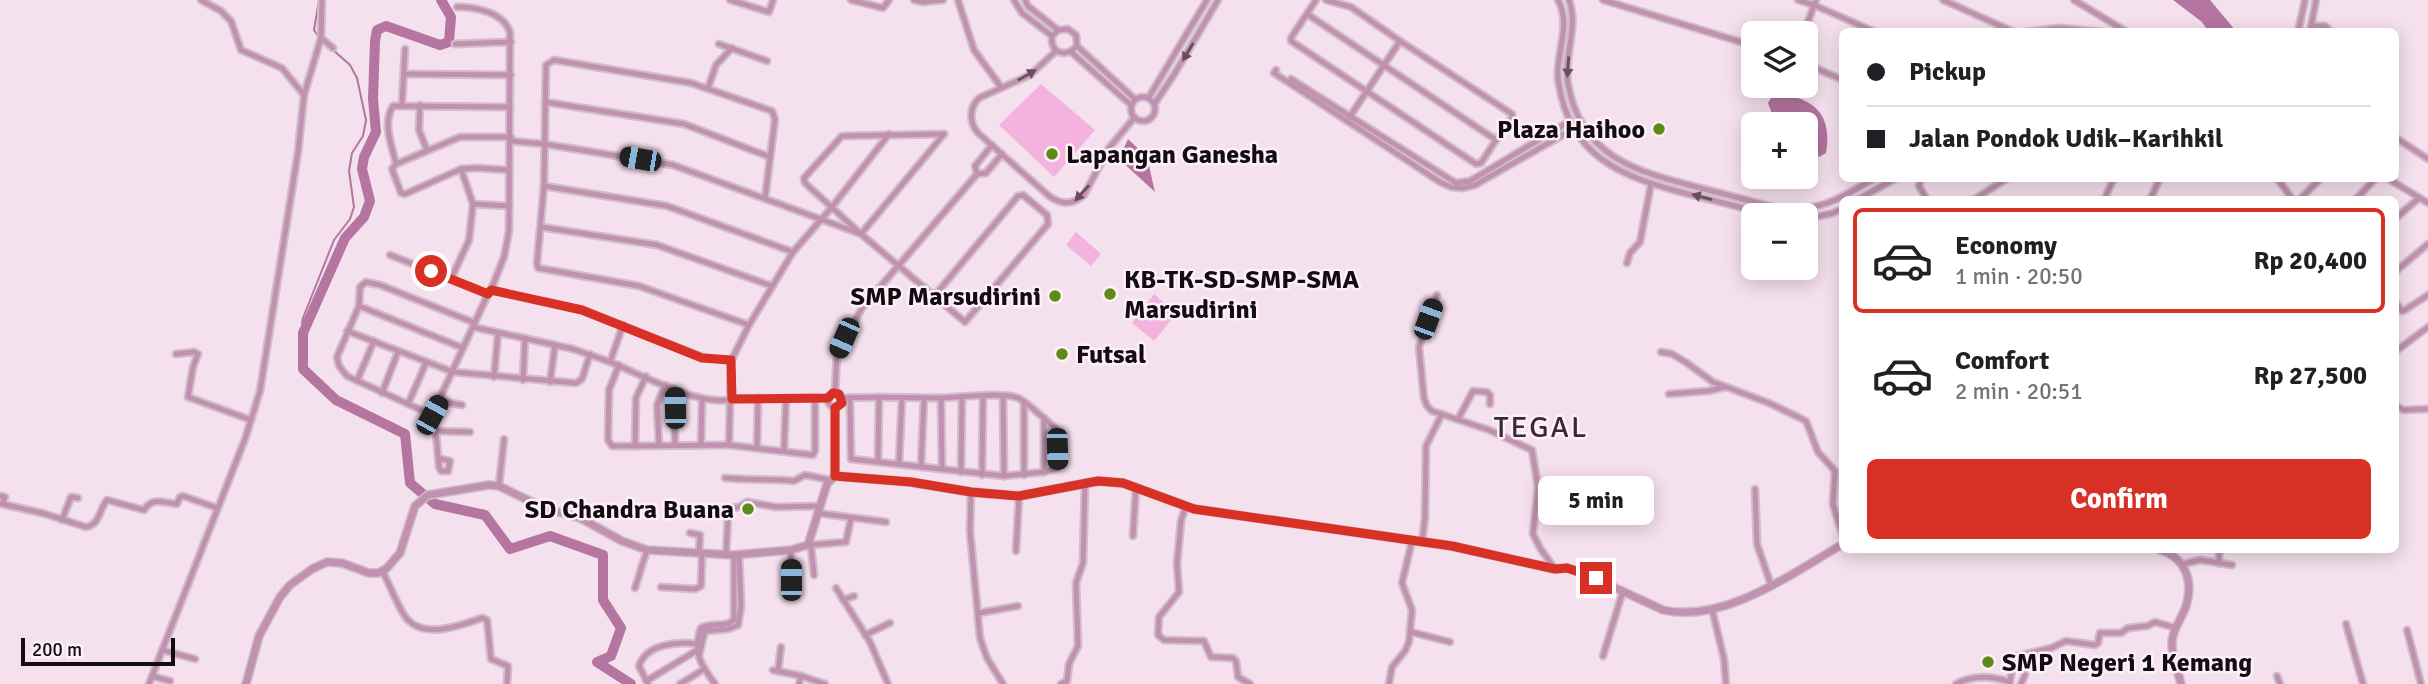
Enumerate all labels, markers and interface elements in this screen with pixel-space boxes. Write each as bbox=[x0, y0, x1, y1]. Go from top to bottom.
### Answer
map controls bbox=[1741, 21, 1818, 280]
button: layers bbox=[1741, 21, 1818, 98]
one-way arrow bbox=[1181, 43, 1194, 62]
one-way arrow bbox=[1563, 56, 1574, 78]
text: Pickup bbox=[1909, 56, 1986, 88]
one-way arrow bbox=[1018, 69, 1037, 81]
button: + bbox=[1741, 112, 1818, 189]
place label: Plaza Haihoo bbox=[1497, 114, 1645, 146]
marker: Plaza Haihoo bbox=[1651, 121, 1667, 137]
text: Jalan Pondok Udik–Karihkil bbox=[1909, 123, 2223, 155]
place label: Lapangan Ganesha bbox=[1066, 139, 1278, 171]
car bbox=[618, 145, 663, 173]
marker: Lapangan Ganesha bbox=[1044, 146, 1060, 162]
one-way arrow bbox=[1074, 184, 1090, 202]
one-way arrow bbox=[1691, 192, 1712, 202]
button: − bbox=[1741, 203, 1818, 280]
icon: car bbox=[1871, 229, 1934, 292]
text: Economy bbox=[1955, 230, 2057, 262]
text: Rp 20,400 bbox=[2253, 245, 2367, 277]
route start bbox=[415, 255, 447, 287]
text: 1 min · 20:50 bbox=[1955, 262, 2083, 291]
place label: KB-TK-SD-SMP-SMA Marsudirini bbox=[1124, 264, 1359, 326]
place label: SMP Marsudirini bbox=[851, 281, 1041, 313]
marker: KB-TK-SD-SMP-SMA Marsudirini bbox=[1102, 286, 1118, 302]
marker: SMP Marsudirini bbox=[1047, 288, 1063, 304]
car bbox=[1411, 296, 1446, 342]
car bbox=[826, 315, 863, 361]
place label: Futsal bbox=[1076, 339, 1146, 371]
icon: car bbox=[1871, 344, 1934, 407]
text: Comfort bbox=[1955, 345, 2049, 377]
marker: Futsal bbox=[1054, 346, 1070, 362]
text: Rp 27,500 bbox=[2253, 360, 2367, 392]
text: 2 min · 20:51 bbox=[1955, 377, 2083, 406]
car bbox=[665, 387, 686, 429]
car bbox=[413, 392, 452, 438]
district label: TEGAL bbox=[1494, 409, 1588, 446]
car bbox=[1046, 428, 1069, 470]
button: Confirm bbox=[1867, 459, 2371, 539]
callout: 5 min bbox=[1538, 476, 1654, 526]
text: 5 min bbox=[1568, 486, 1624, 515]
place label: SD Chandra Buana bbox=[525, 494, 734, 526]
marker: SD Chandra Buana bbox=[740, 501, 756, 517]
car bbox=[781, 559, 802, 601]
route end bbox=[1580, 562, 1612, 594]
scale bar bbox=[21, 635, 175, 667]
text: 200 m bbox=[32, 638, 82, 662]
place label: SMP Negeri 1 Kemang bbox=[2002, 647, 2252, 679]
marker: SMP Negeri 1 Kemang bbox=[1980, 654, 1996, 670]

